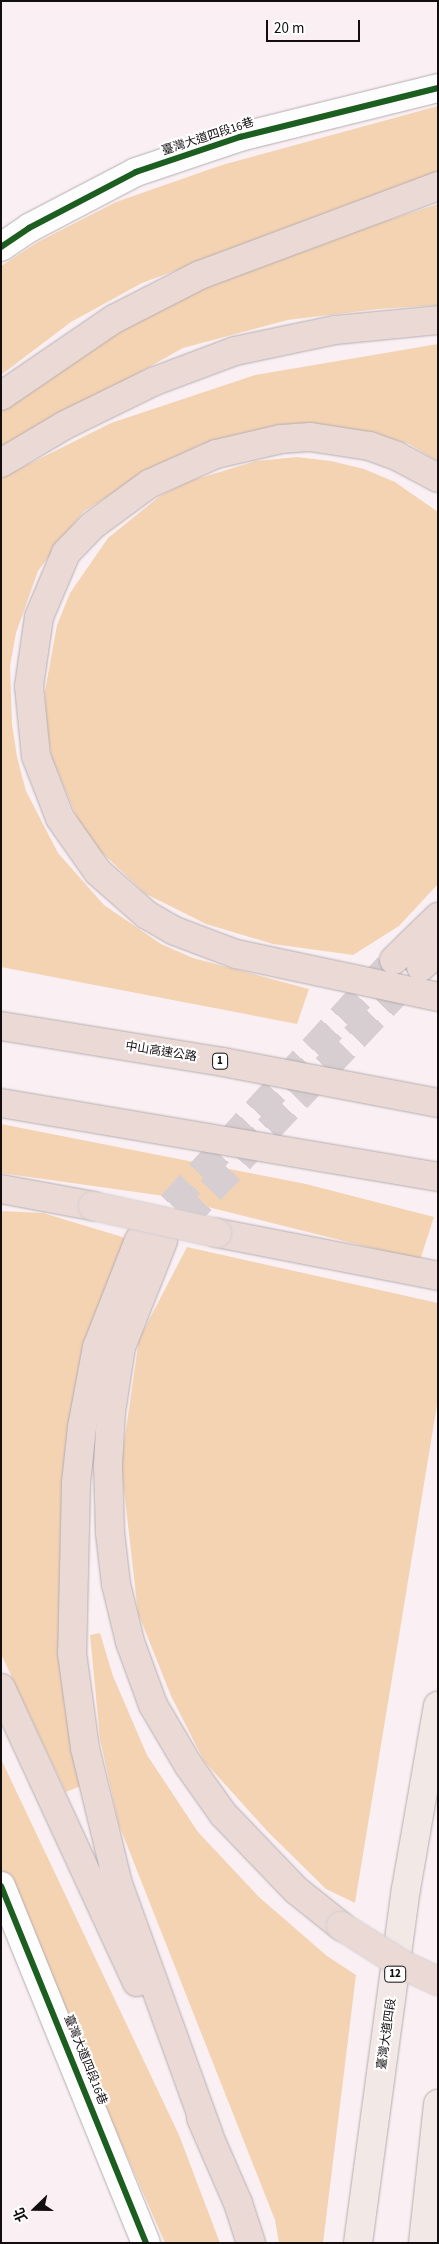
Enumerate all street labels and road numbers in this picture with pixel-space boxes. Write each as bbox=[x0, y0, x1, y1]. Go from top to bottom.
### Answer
street label: 臺灣大道四段16巷 bbox=[160, 115, 256, 159]
street label: 中山高速公路 bbox=[124, 1039, 198, 1065]
road number: 1 bbox=[211, 1052, 229, 1070]
road number: 12 bbox=[384, 1966, 406, 1982]
street label: 臺灣大道四段 bbox=[375, 1997, 399, 2071]
street label: 臺灣大道四段16巷 bbox=[60, 2013, 110, 2107]

